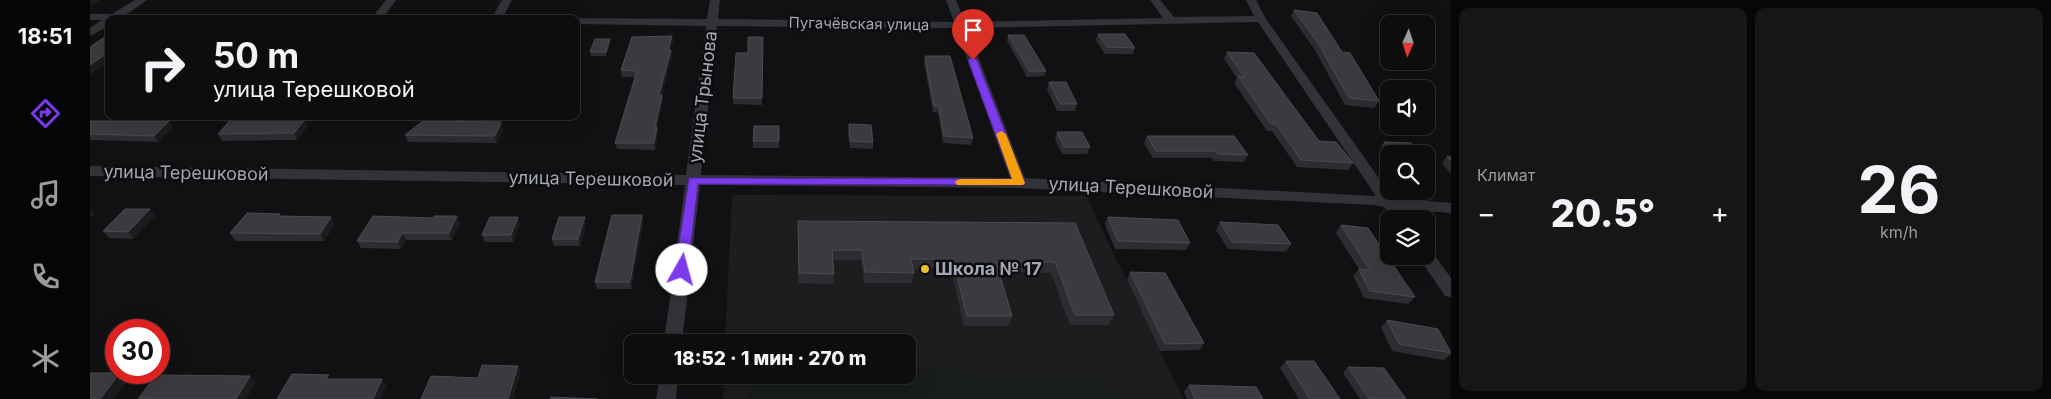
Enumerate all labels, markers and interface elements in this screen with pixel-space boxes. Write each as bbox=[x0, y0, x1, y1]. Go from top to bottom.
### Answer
pin bbox=[952, 9, 994, 60]
street label: Пугачёвская улица bbox=[788, 13, 930, 34]
north arrow bbox=[1380, 15, 1435, 70]
map controls bbox=[1380, 15, 1435, 265]
icon: arrive bbox=[959, 16, 987, 44]
text: 18:51 bbox=[18, 23, 72, 49]
street label: улица Трынова bbox=[684, 30, 721, 164]
text: 50 m bbox=[213, 34, 299, 76]
icon: right bbox=[130, 35, 195, 100]
text: улица Терешковой bbox=[213, 76, 415, 102]
button: sound bbox=[1380, 80, 1435, 135]
icon: directions bbox=[28, 96, 63, 131]
button: search bbox=[1380, 145, 1435, 200]
text: 26 bbox=[1857, 150, 1941, 229]
street label: улица Терешковой bbox=[103, 161, 269, 184]
text: Климат bbox=[1477, 165, 1535, 185]
street label: улица Терешковой bbox=[508, 167, 674, 190]
street label: улица Терешковой bbox=[1048, 173, 1214, 202]
icon: music bbox=[28, 177, 63, 212]
text: 20.5° bbox=[1551, 190, 1655, 236]
text: − bbox=[1477, 196, 1496, 230]
text: + bbox=[1710, 196, 1729, 230]
button: layers bbox=[1380, 210, 1435, 265]
text: km/h bbox=[1880, 222, 1918, 242]
position arrow bbox=[655, 243, 707, 295]
place label: Школа № 17 bbox=[935, 258, 1042, 279]
icon: phone bbox=[28, 259, 63, 294]
marker: Школа № 17 bbox=[919, 263, 931, 275]
speed limit sign: 30 bbox=[105, 319, 170, 384]
icon: climate bbox=[28, 341, 63, 376]
text: 18:52 · 1 мин · 270 m bbox=[674, 347, 866, 370]

